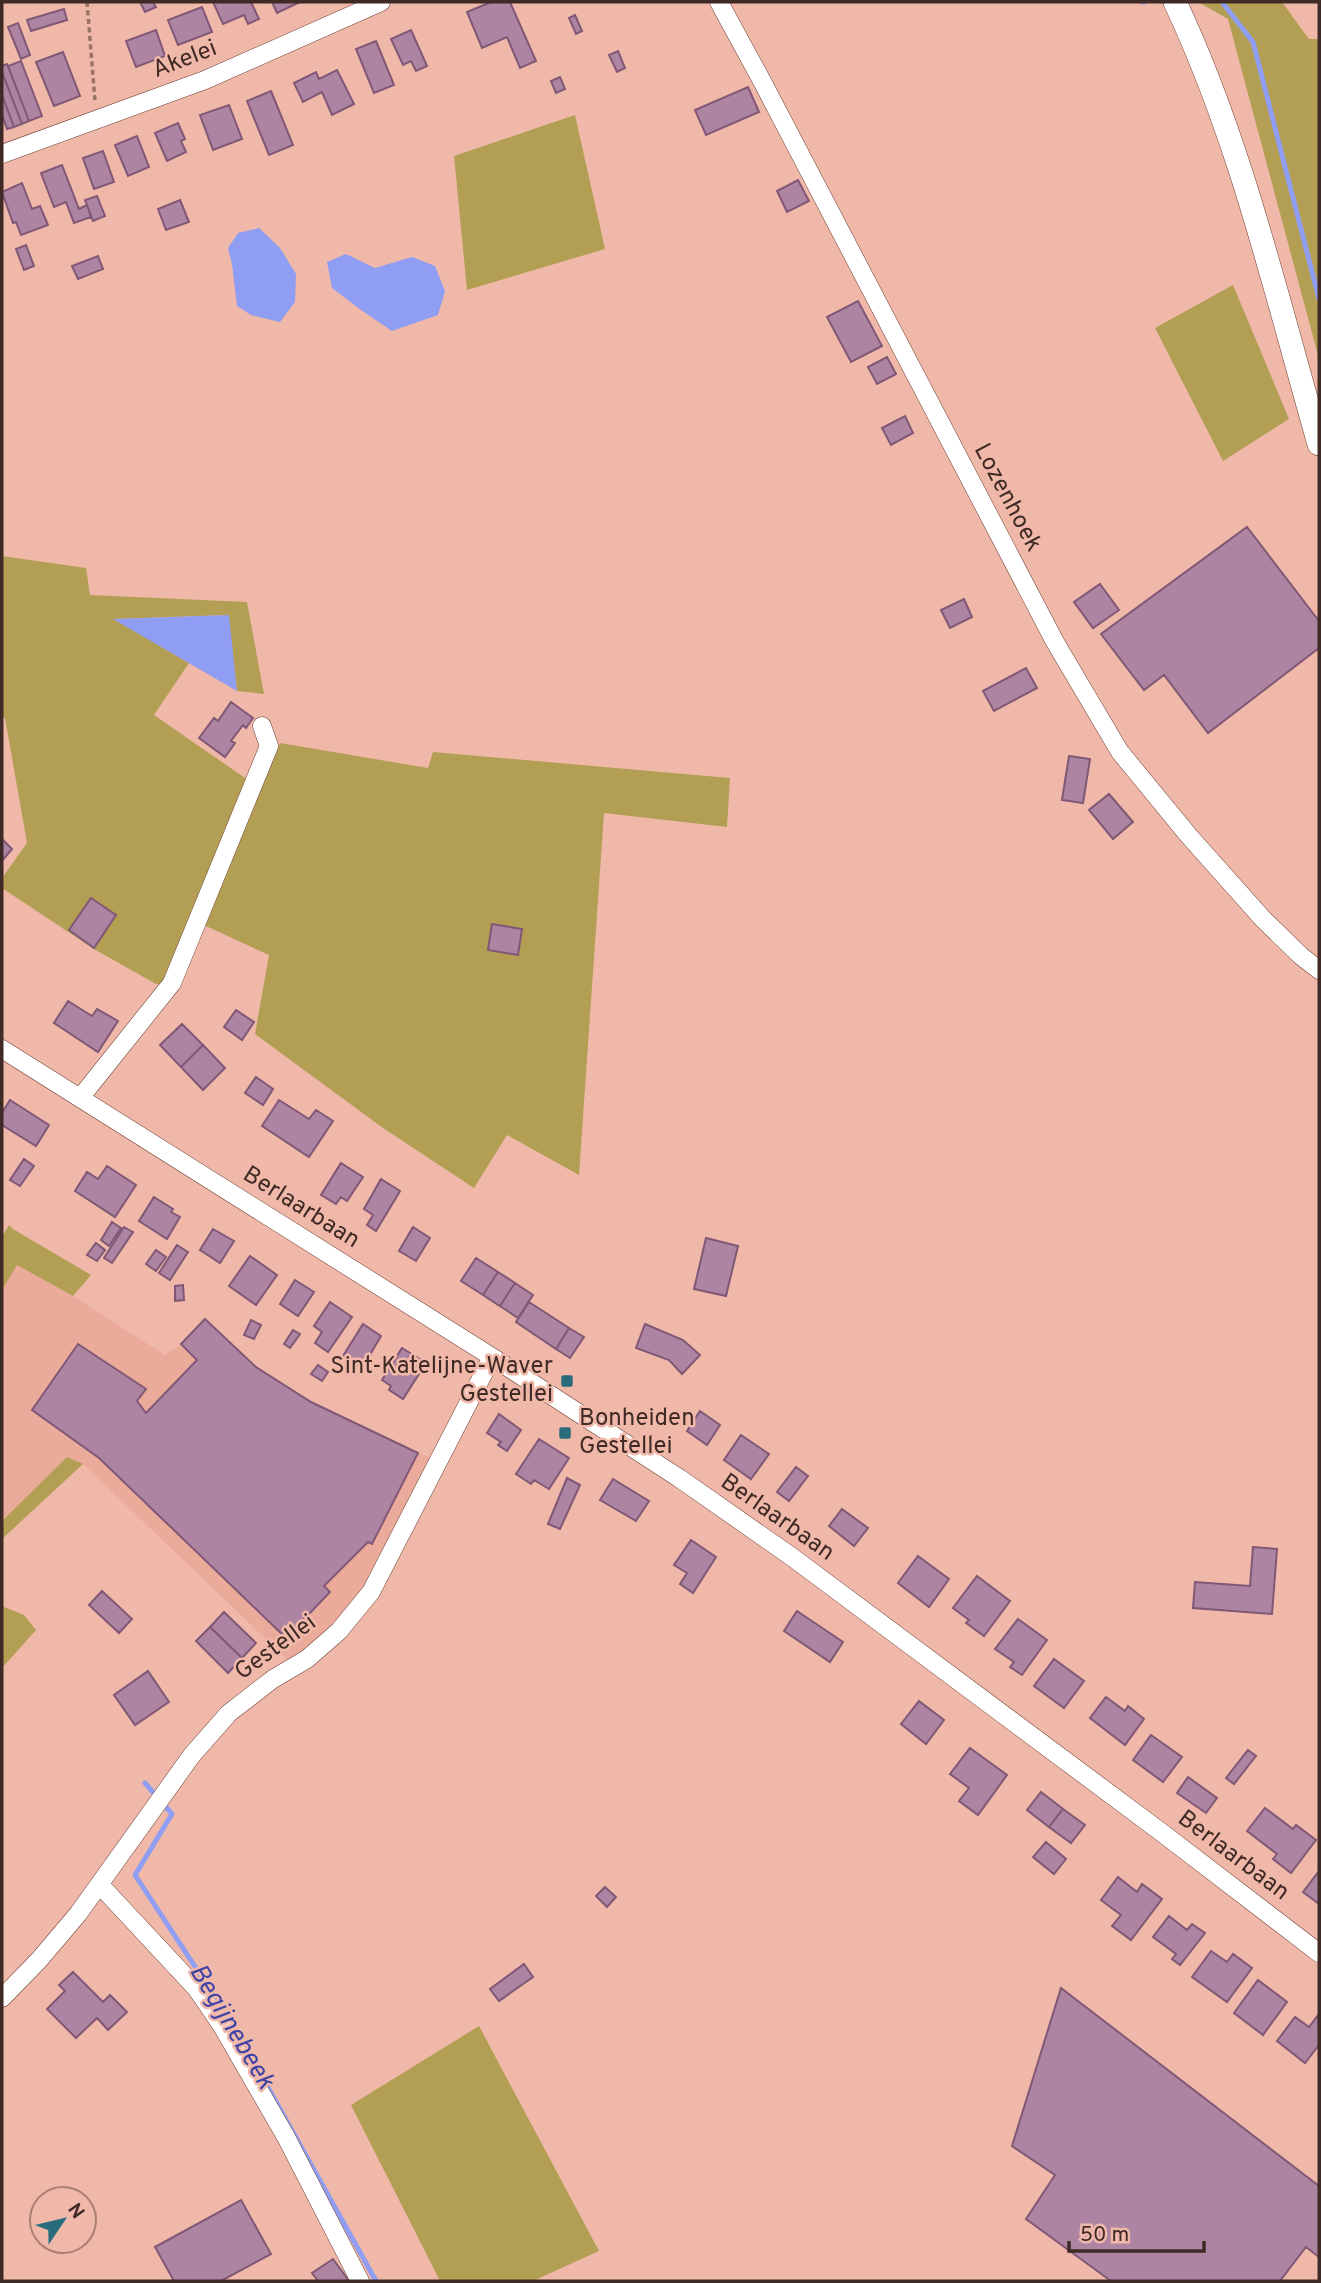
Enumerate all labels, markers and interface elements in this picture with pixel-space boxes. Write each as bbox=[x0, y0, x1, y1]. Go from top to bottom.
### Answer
street label: Akelei bbox=[149, 34, 221, 86]
street label: Lozenhoek bbox=[966, 439, 1048, 557]
street label: Berlaarbaan bbox=[237, 1160, 365, 1256]
place label: Sint-Katelijne-Waver Gestellei bbox=[330, 1352, 553, 1410]
marker: Sint-Katelijne-Waver Gestellei bbox=[559, 1373, 575, 1389]
place label: Bonheiden Gestellei bbox=[579, 1404, 695, 1462]
marker: Bonheiden Gestellei bbox=[557, 1425, 573, 1441]
street label: Berlaarbaan bbox=[714, 1468, 840, 1568]
street label: Gestellei bbox=[229, 1608, 323, 1688]
street label: Berlaarbaan bbox=[1171, 1804, 1295, 1908]
water label: Begijnebeek bbox=[181, 1958, 282, 2096]
north arrow bbox=[28, 2185, 98, 2255]
text: N bbox=[62, 2199, 89, 2224]
scale bar bbox=[1069, 2210, 1204, 2254]
text: 50 m bbox=[1080, 2222, 1129, 2249]

